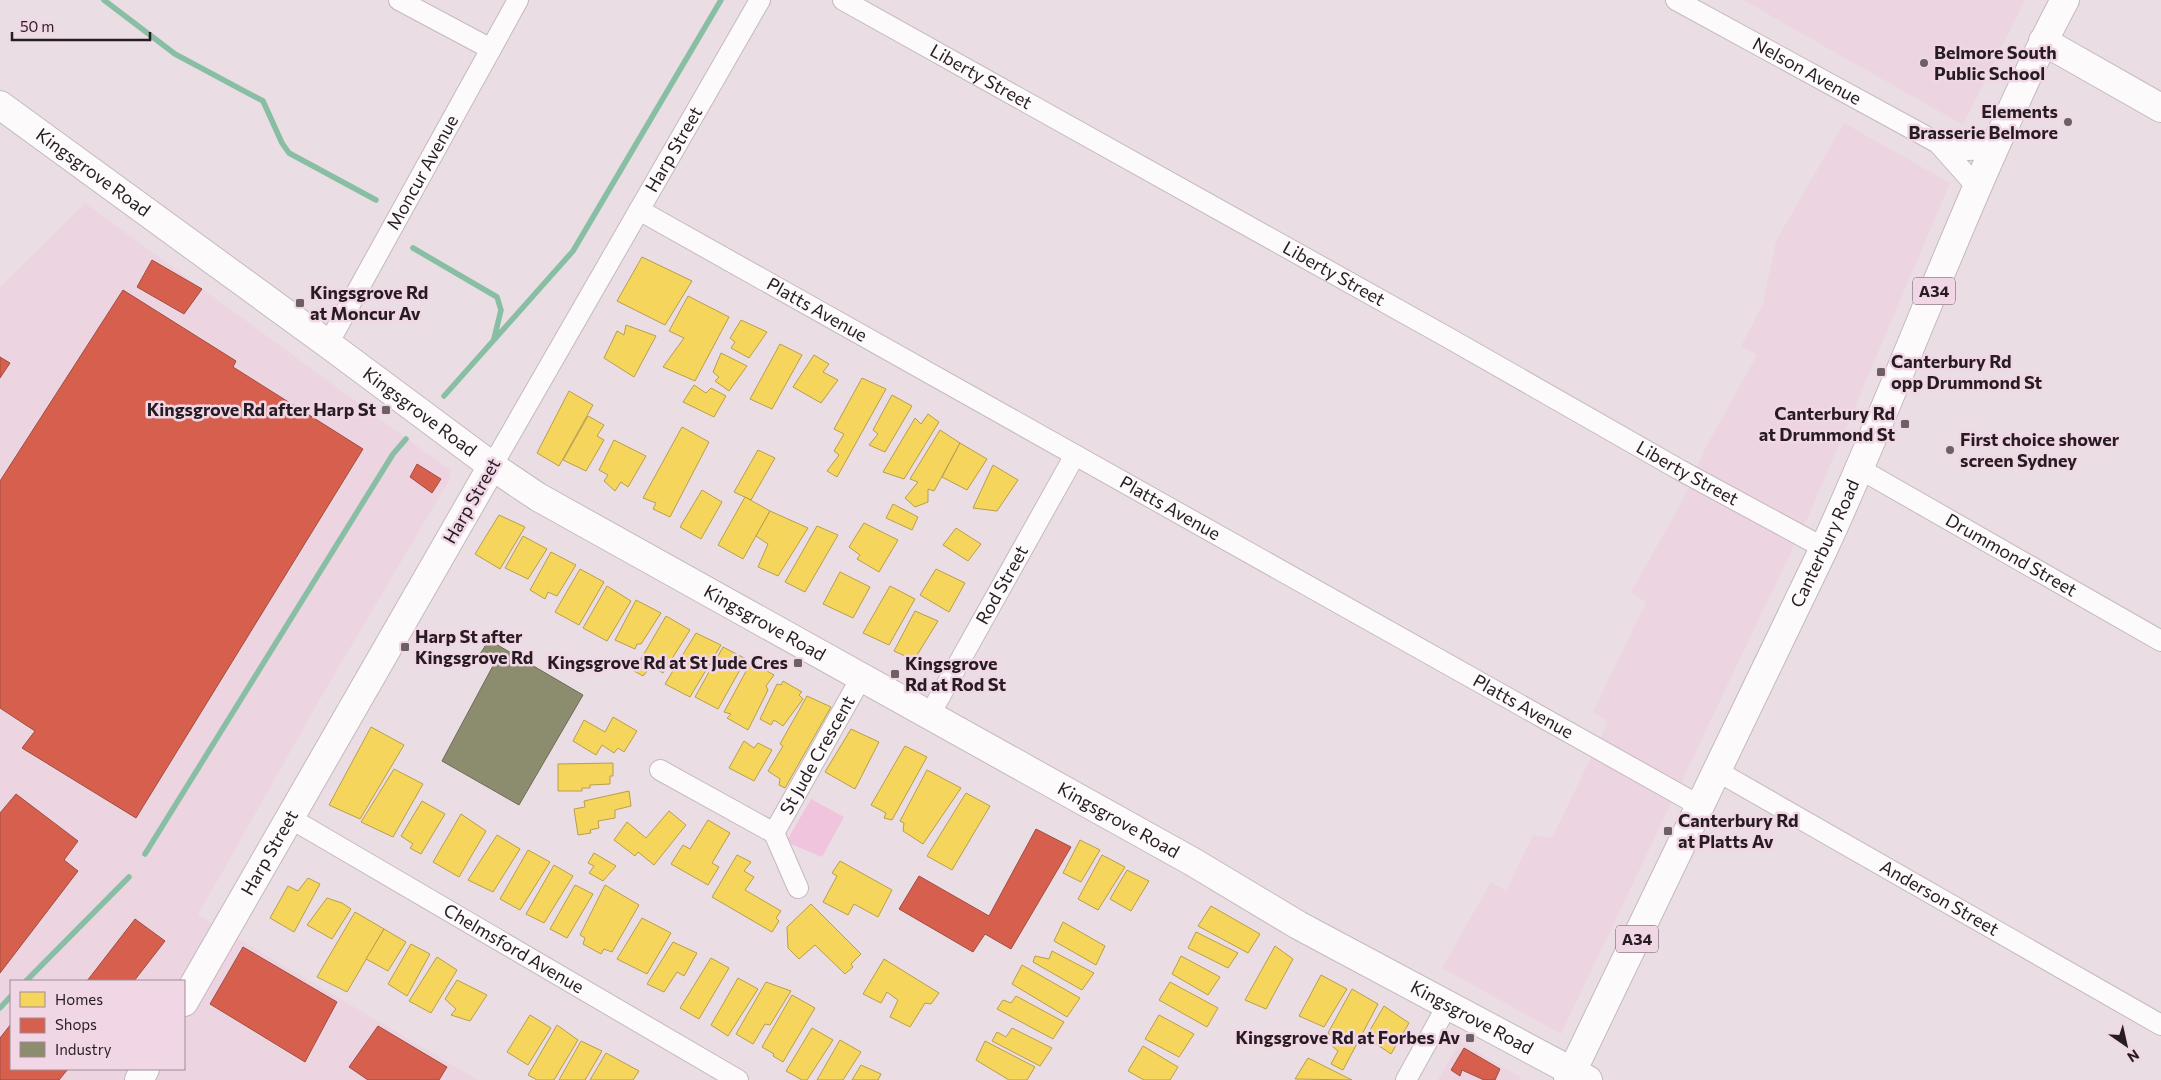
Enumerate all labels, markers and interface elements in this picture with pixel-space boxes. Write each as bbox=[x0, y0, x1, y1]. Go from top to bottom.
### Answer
scale bar bbox=[12, 10, 150, 42]
text: 50 m bbox=[20, 17, 54, 35]
street label: Nelson Avenue bbox=[1749, 32, 1865, 109]
street label: Liberty Street bbox=[927, 39, 1036, 113]
place label: Belmore South Public School bbox=[1934, 41, 2057, 84]
marker: Belmore South Public School bbox=[1918, 57, 1930, 69]
place label: Elements Brasserie Belmore bbox=[1908, 100, 2058, 143]
street label: Harp Street bbox=[640, 102, 706, 196]
street label: Moncur Avenue bbox=[381, 111, 462, 233]
marker: Elements Brasserie Belmore bbox=[2062, 116, 2074, 128]
street label: Kingsgrove Road bbox=[32, 123, 155, 221]
street label: Liberty Street bbox=[1279, 236, 1389, 310]
street label: Platts Avenue bbox=[763, 272, 871, 346]
road number: A34 bbox=[1913, 278, 1955, 304]
place label: Kingsgrove Rd at Moncur Av bbox=[310, 281, 428, 324]
marker: Kingsgrove Rd at Moncur Av bbox=[294, 297, 306, 309]
place label: Canterbury Rd opp Drummond St bbox=[1891, 350, 2043, 393]
street label: Kingsgrove Road bbox=[359, 362, 481, 461]
marker: Canterbury Rd opp Drummond St bbox=[1875, 366, 1887, 378]
place label: Kingsgrove Rd after Harp St bbox=[147, 398, 376, 420]
place label: Canterbury Rd at Drummond St bbox=[1759, 402, 1895, 445]
marker: Kingsgrove Rd after Harp St bbox=[380, 404, 392, 416]
marker: Canterbury Rd at Drummond St bbox=[1899, 418, 1911, 430]
place label: First choice shower screen Sydney bbox=[1960, 428, 2120, 471]
street label: Liberty Street bbox=[1633, 435, 1743, 510]
marker: First choice shower screen Sydney bbox=[1944, 444, 1956, 456]
street label: Harp Street bbox=[438, 454, 504, 547]
street label: Platts Avenue bbox=[1116, 470, 1225, 544]
street label: Canterbury Road bbox=[1785, 476, 1863, 611]
street label: Drummond Street bbox=[1942, 508, 2081, 601]
street label: Rod Street bbox=[971, 541, 1032, 628]
street label: Kingsgrove Road bbox=[700, 580, 830, 665]
place label: Harp St after Kingsgrove Rd bbox=[415, 625, 533, 668]
marker: Harp St after Kingsgrove Rd bbox=[399, 641, 411, 653]
place label: Kingsgrove Rd at St Jude Cres bbox=[547, 651, 788, 673]
place label: Kingsgrove Rd at Rod St bbox=[905, 652, 1006, 695]
marker: Kingsgrove Rd at St Jude Cres bbox=[792, 657, 804, 669]
marker: Kingsgrove Rd at Rod St bbox=[889, 668, 901, 680]
street label: Platts Avenue bbox=[1469, 669, 1578, 743]
street label: St Jude Crescent bbox=[775, 692, 859, 818]
street label: Kingsgrove Road bbox=[1054, 777, 1184, 862]
street label: Harp Street bbox=[236, 806, 302, 899]
place label: Canterbury Rd at Platts Av bbox=[1678, 809, 1799, 852]
marker: Canterbury Rd at Platts Av bbox=[1662, 825, 1674, 837]
street label: Anderson Street bbox=[1876, 855, 2003, 940]
street label: Chelmsford Avenue bbox=[440, 898, 588, 997]
road number: A34 bbox=[1616, 926, 1658, 952]
street label: Kingsgrove Road bbox=[1407, 975, 1537, 1059]
legend bbox=[10, 980, 185, 1070]
text: Homes bbox=[55, 990, 103, 1008]
text: Shops bbox=[55, 1015, 97, 1033]
north arrow bbox=[2101, 1020, 2151, 1070]
place label: Kingsgrove Rd at Forbes Av bbox=[1236, 1026, 1460, 1048]
marker: Kingsgrove Rd at Forbes Av bbox=[1464, 1032, 1476, 1044]
text: Industry bbox=[55, 1040, 112, 1058]
text: N bbox=[2124, 1046, 2143, 1066]

